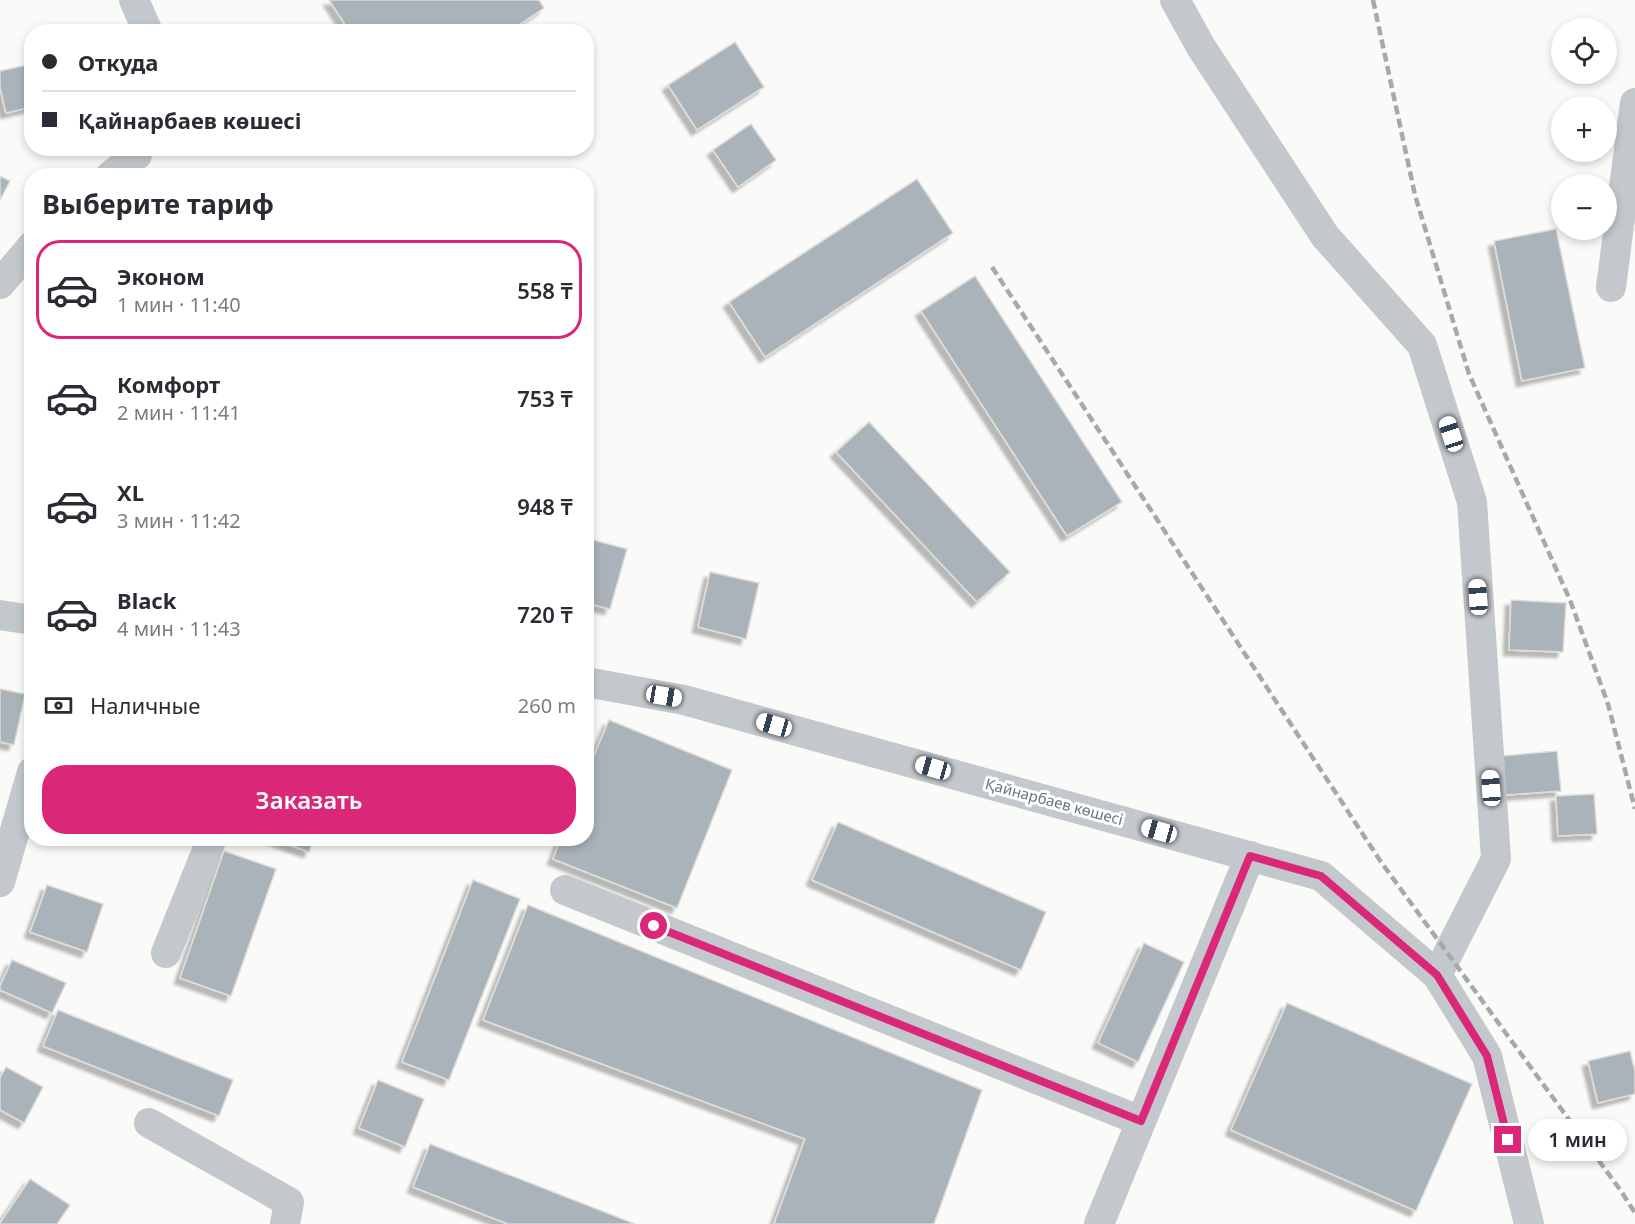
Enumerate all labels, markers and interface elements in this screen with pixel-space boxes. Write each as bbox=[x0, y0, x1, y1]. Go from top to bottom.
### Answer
map controls bbox=[1551, 18, 1617, 240]
button: locate bbox=[1551, 18, 1617, 84]
text: Откуда bbox=[78, 47, 158, 77]
button: + bbox=[1551, 96, 1617, 162]
text: Қайнарбаев көшесі bbox=[78, 105, 302, 135]
button: − bbox=[1551, 174, 1617, 240]
text: Выберите тариф bbox=[42, 185, 274, 222]
text: Эконом bbox=[117, 261, 205, 291]
icon: car bbox=[45, 263, 99, 317]
text: 558 ₸ bbox=[517, 275, 573, 305]
text: 1 мин · 11:40 bbox=[117, 291, 241, 318]
text: Комфорт bbox=[117, 369, 220, 399]
icon: car bbox=[45, 371, 99, 425]
text: 753 ₸ bbox=[517, 383, 573, 413]
text: 2 мин · 11:41 bbox=[117, 399, 241, 426]
car bbox=[1437, 414, 1465, 454]
text: XL bbox=[117, 477, 144, 507]
icon: car bbox=[45, 479, 99, 533]
text: 948 ₸ bbox=[517, 491, 573, 521]
text: 3 мин · 11:42 bbox=[117, 507, 241, 534]
car bbox=[1468, 578, 1488, 616]
text: Black bbox=[117, 585, 176, 615]
icon: car bbox=[45, 587, 99, 641]
text: 720 ₸ bbox=[517, 599, 573, 629]
text: 4 мин · 11:43 bbox=[117, 615, 241, 642]
car bbox=[645, 684, 683, 708]
icon: cash bbox=[42, 689, 75, 722]
text: Наличные bbox=[90, 690, 200, 720]
text: 260 m bbox=[518, 692, 576, 719]
car bbox=[754, 711, 794, 739]
car bbox=[913, 754, 953, 782]
button: Заказать bbox=[42, 765, 576, 834]
car bbox=[1481, 769, 1501, 807]
street label: Қайнарбаев көшесі bbox=[983, 773, 1125, 829]
car bbox=[1139, 817, 1179, 845]
route start bbox=[640, 912, 667, 939]
callout: 1 мин bbox=[1529, 1119, 1628, 1161]
route end bbox=[1494, 1126, 1521, 1153]
text: 1 мин bbox=[1548, 1126, 1607, 1153]

